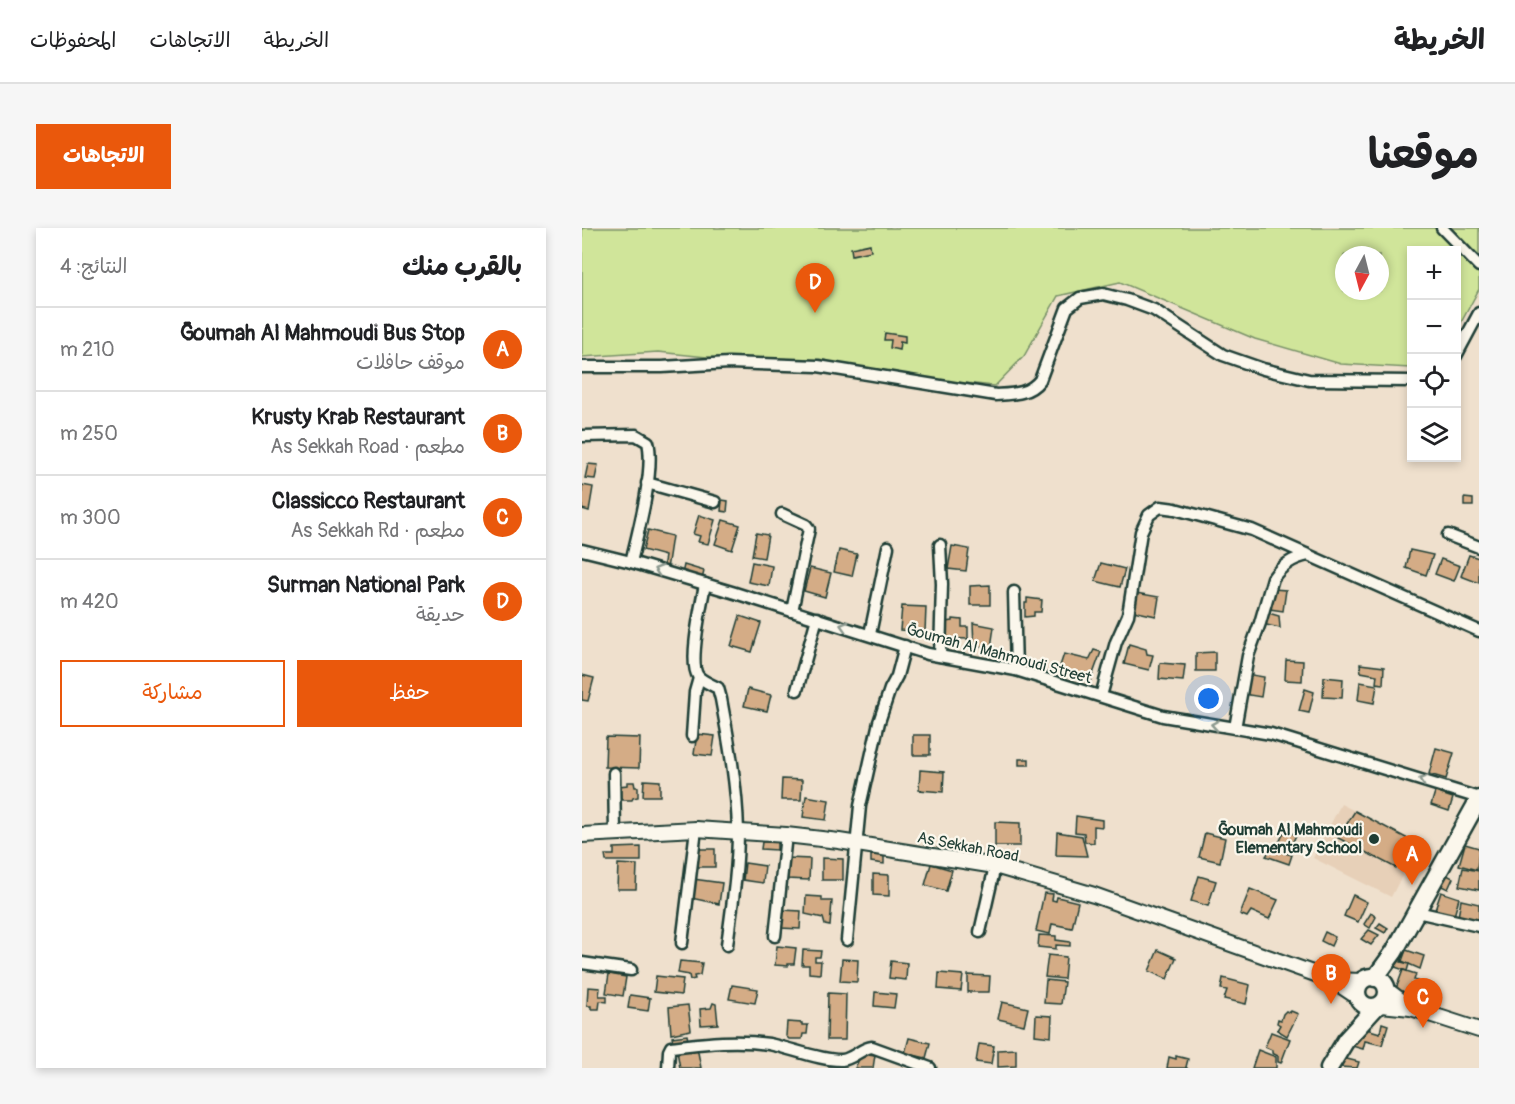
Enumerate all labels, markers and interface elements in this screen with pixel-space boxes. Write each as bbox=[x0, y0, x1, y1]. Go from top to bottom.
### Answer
text: الخريطة bbox=[1394, 23, 1485, 58]
text: المحفوظات bbox=[30, 27, 116, 54]
text: الاتجاهات bbox=[149, 27, 231, 54]
text: الخريطة bbox=[264, 27, 329, 54]
button: الاتجاهات bbox=[36, 124, 171, 189]
text: موقعنا bbox=[1368, 129, 1479, 181]
north arrow bbox=[1335, 246, 1389, 300]
map controls bbox=[1407, 246, 1461, 462]
button: + bbox=[1407, 246, 1461, 300]
text: بالقرب منك bbox=[402, 251, 522, 283]
text: النتائج: 4 bbox=[60, 254, 127, 279]
pin: D bbox=[796, 264, 834, 313]
button: − bbox=[1407, 300, 1461, 354]
text: Ḡoumah Al Mahmoudi Bus Stop bbox=[180, 319, 465, 347]
text: 210 m bbox=[60, 337, 115, 362]
text: A bbox=[496, 337, 509, 362]
text: موقف حافلات bbox=[356, 350, 465, 375]
button: locate bbox=[1407, 354, 1461, 408]
text: Krusty Krab Restaurant bbox=[251, 403, 465, 431]
button: layers bbox=[1407, 408, 1461, 462]
text: 250 m bbox=[60, 421, 118, 446]
text: B bbox=[497, 421, 508, 446]
text: مطعم · As Sekkah Road bbox=[270, 434, 465, 459]
text: Classicco Restaurant bbox=[272, 487, 465, 515]
text: 300 m bbox=[60, 505, 121, 530]
text: C bbox=[496, 505, 509, 530]
text: مطعم · As Sekkah Rd bbox=[290, 518, 465, 543]
one-way arrow bbox=[653, 565, 664, 577]
text: Surman National Park bbox=[267, 571, 465, 599]
text: 420 m bbox=[60, 589, 119, 614]
text: D bbox=[496, 589, 509, 614]
text: حديقة bbox=[416, 602, 465, 627]
street label: Ḡoumah Al Mahmoudi Street bbox=[904, 620, 1094, 689]
one-way arrow bbox=[839, 621, 850, 633]
button: مشاركة bbox=[60, 660, 285, 727]
button: حفظ bbox=[297, 660, 522, 727]
your location bbox=[1194, 684, 1223, 713]
one-way arrow bbox=[1210, 720, 1219, 732]
one-way arrow bbox=[1418, 775, 1429, 787]
place label: Ḡoumah Al Mahmoudi Elementary School bbox=[1218, 820, 1362, 858]
street label: As Sekkah Road bbox=[915, 827, 1021, 867]
marker: Ḡoumah Al Mahmoudi Elementary School bbox=[1367, 832, 1381, 846]
pin: A bbox=[1392, 836, 1432, 885]
pin: B bbox=[1312, 954, 1350, 1004]
pin: C bbox=[1404, 978, 1442, 1028]

